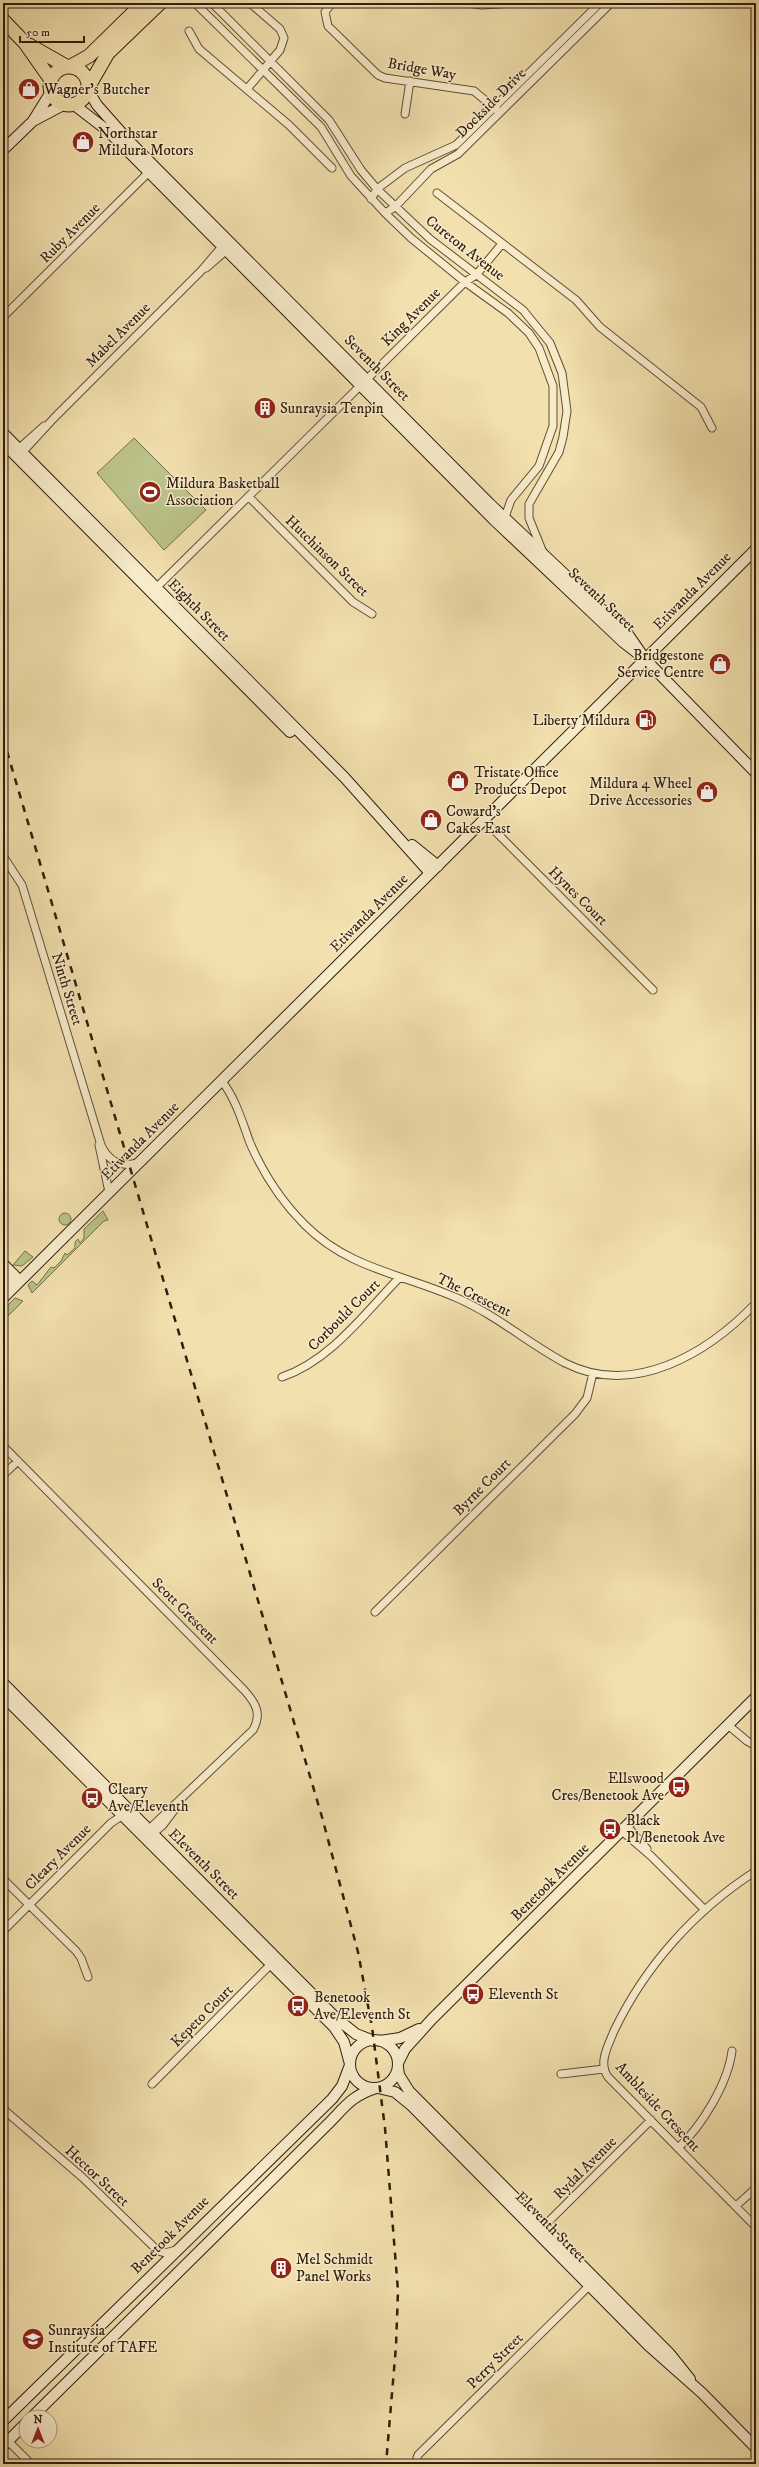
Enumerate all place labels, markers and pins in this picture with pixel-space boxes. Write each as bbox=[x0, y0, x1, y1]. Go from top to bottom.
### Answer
shop icon: Wagner's Butcher bbox=[16, 76, 42, 102]
place label: Wagner's Butcher bbox=[43, 80, 150, 99]
place label: Northstar Mildura Motors bbox=[98, 124, 193, 160]
shop icon: Northstar Mildura Motors bbox=[70, 129, 96, 155]
building icon: Sunraysia Tenpin bbox=[252, 395, 278, 421]
place label: Sunraysia Tenpin bbox=[280, 399, 384, 418]
place label: Mildura Basketball Association bbox=[166, 474, 280, 510]
sports icon: Mildura Basketball Association bbox=[137, 479, 163, 505]
place label: Bridgestone Service Centre bbox=[617, 646, 704, 682]
shop icon: Bridgestone Service Centre bbox=[707, 651, 733, 677]
fuel station icon: Liberty Mildura bbox=[633, 707, 659, 733]
place label: Liberty Mildura bbox=[533, 711, 631, 730]
place label: Tristate Office Products Depot bbox=[474, 763, 567, 799]
shop icon: Tristate Office Products Depot bbox=[445, 768, 471, 794]
place label: Mildura 4 Wheel Drive Accessories bbox=[589, 774, 692, 810]
shop icon: Mildura 4 Wheel Drive Accessories bbox=[694, 779, 720, 805]
place label: Coward's Cakes East bbox=[446, 802, 511, 838]
shop icon: Coward's Cakes East bbox=[418, 807, 444, 833]
place label: Ellswood Cres/Benetook Ave bbox=[552, 1769, 665, 1805]
bus stop icon: Ellswood Cres/Benetook Ave bbox=[666, 1774, 692, 1800]
place label: Cleary Ave/Eleventh bbox=[108, 1780, 189, 1816]
bus stop icon: Cleary Ave/Eleventh bbox=[79, 1785, 105, 1811]
place label: Black Pl/Benetook Ave bbox=[626, 1811, 725, 1847]
bus stop icon: Black Pl/Benetook Ave bbox=[597, 1816, 623, 1842]
bus stop icon: Eleventh St bbox=[460, 1981, 486, 2007]
place label: Eleventh St bbox=[488, 1985, 559, 2004]
place label: Benetook Ave/Eleventh St bbox=[314, 1988, 411, 2024]
bus stop icon: Benetook Ave/Eleventh St bbox=[285, 1993, 311, 2019]
place label: Mel Schmidt Panel Works bbox=[296, 2250, 373, 2286]
building icon: Mel Schmidt Panel Works bbox=[268, 2255, 294, 2281]
place label: Sunraysia Institute of TAFE bbox=[48, 2321, 158, 2357]
school or university icon: Sunraysia Institute of TAFE bbox=[20, 2326, 46, 2352]

